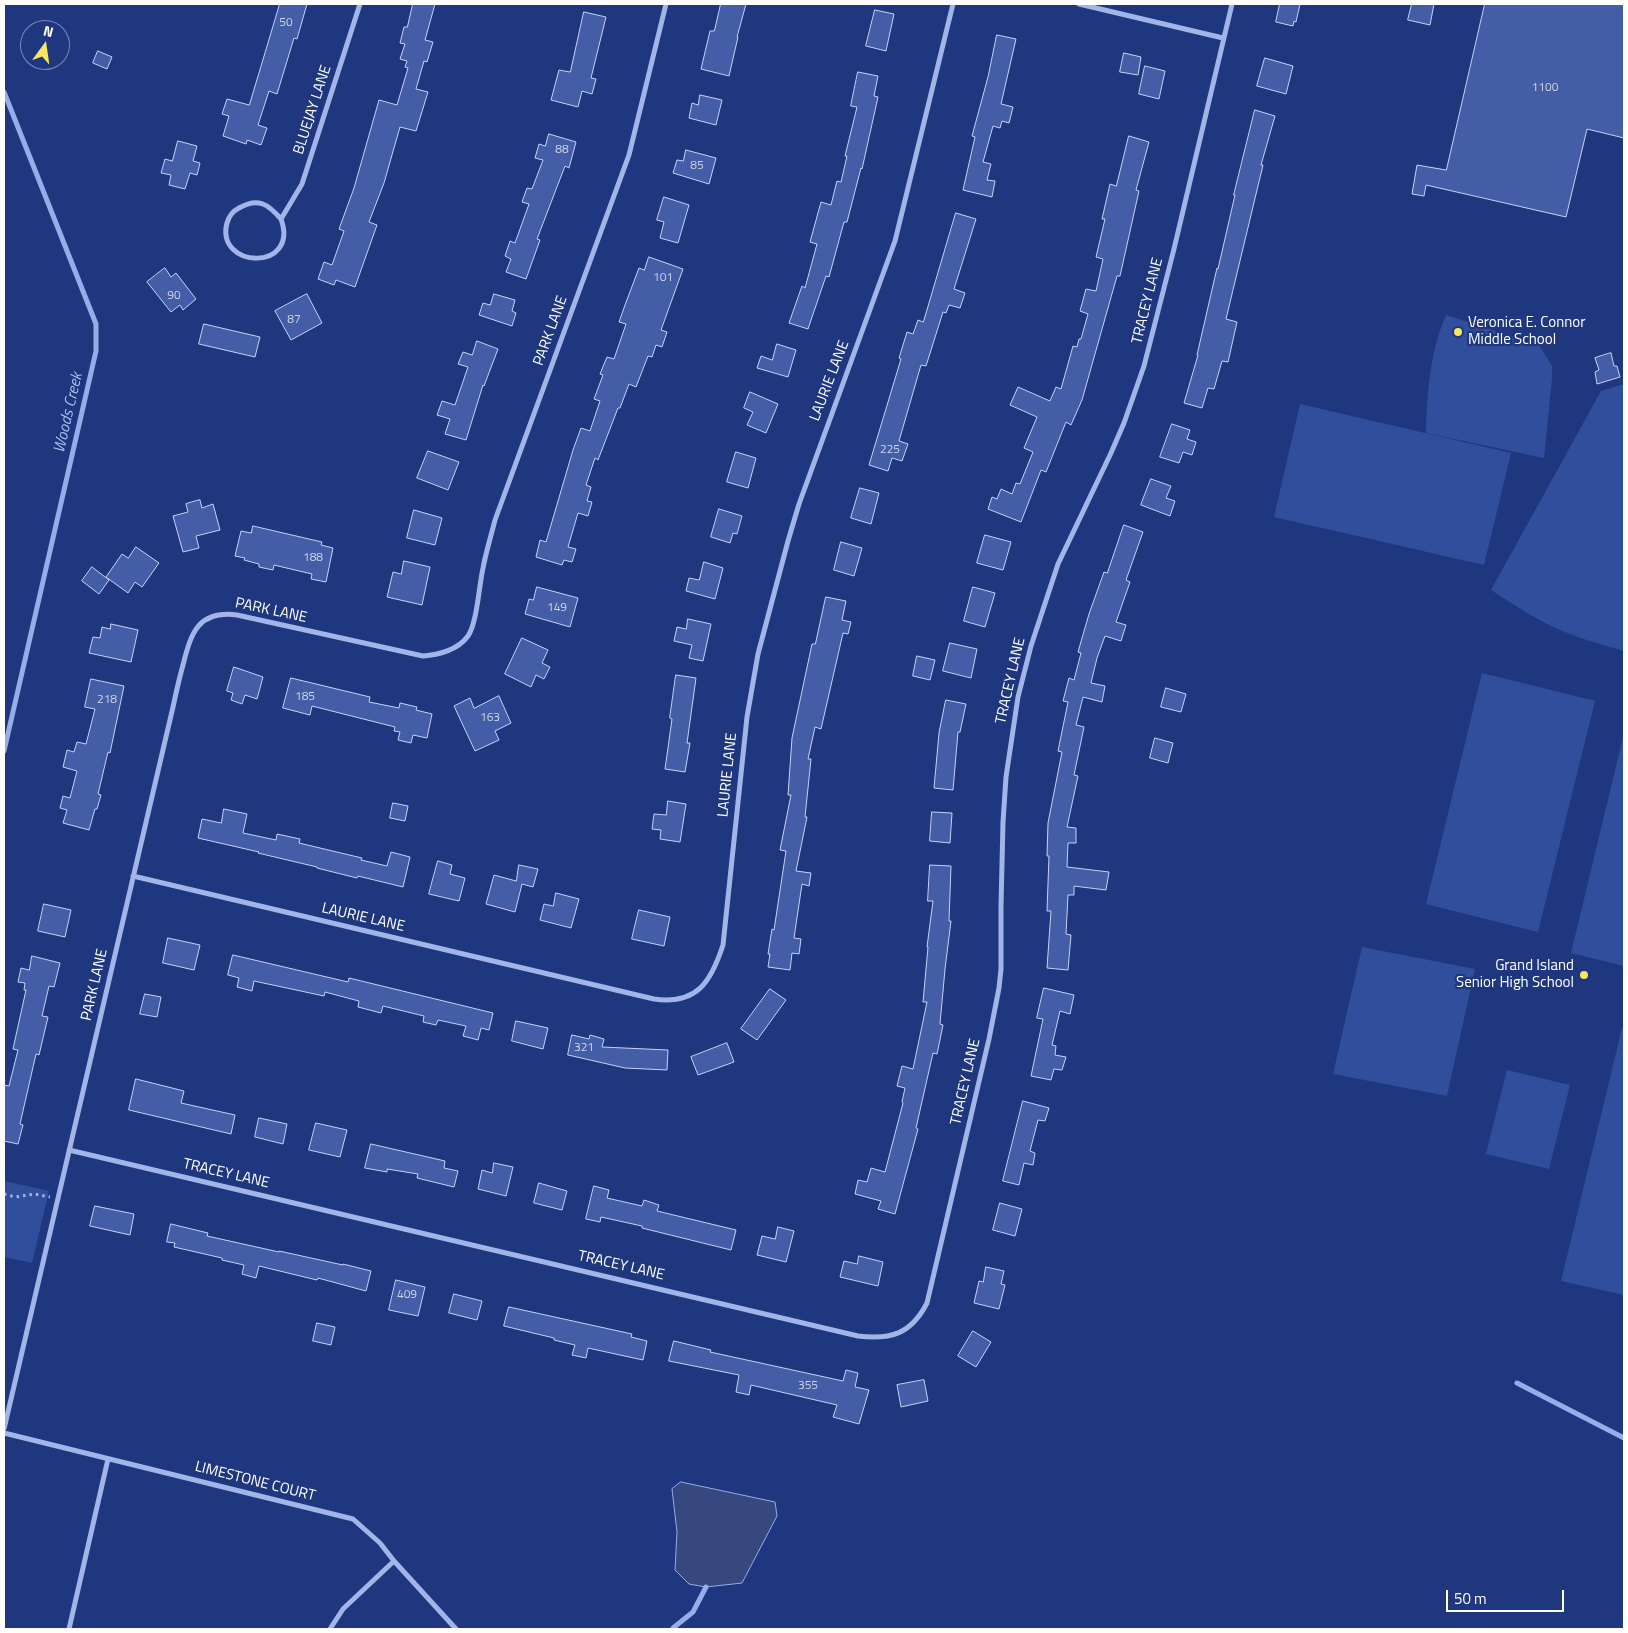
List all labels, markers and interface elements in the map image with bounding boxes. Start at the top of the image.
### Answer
house number: 50 [279,16,293,30]
north arrow [20,20,70,70]
text: N [41,20,56,42]
street label: BLUEJAY LANE [290,63,336,157]
house number: 1100 [1532,81,1558,95]
house number: 88 [555,143,569,157]
house number: 85 [690,159,704,173]
street label: TRACEY LANE [1129,256,1167,346]
house number: 101 [653,271,673,285]
house number: 90 [167,289,181,303]
street label: PARK LANE [530,294,572,368]
house number: 87 [287,313,301,327]
place label: Veronica E. Connor Middle School [1468,314,1585,349]
marker: Veronica E. Connor Middle School [1452,326,1464,338]
street label: LAURIE LANE [806,338,854,424]
water label: Woods Creek [50,371,88,455]
house number: 225 [880,443,900,457]
house number: 188 [303,551,323,565]
street label: PARK LANE [233,595,309,627]
house number: 149 [547,601,567,615]
street label: TRACEY LANE [992,636,1030,726]
house number: 185 [295,690,315,704]
house number: 218 [97,693,117,707]
house number: 163 [480,711,500,725]
street label: LAURIE LANE [715,732,741,818]
street label: LAURIE LANE [320,900,406,936]
street label: PARK LANE [78,947,112,1023]
place label: Grand Island Senior High School [1456,957,1574,992]
marker: Grand Island Senior High School [1578,969,1590,981]
street label: TRACEY LANE [947,1037,985,1127]
house number: 321 [574,1041,594,1055]
street label: TRACEY LANE [181,1155,271,1193]
street label: TRACEY LANE [576,1247,666,1285]
house number: 409 [397,1288,417,1302]
house number: 355 [798,1379,818,1393]
street label: LIMESTONE COURT [193,1458,317,1506]
scale bar [1448,1580,1566,1612]
text: 50 m [1454,1587,1487,1610]

